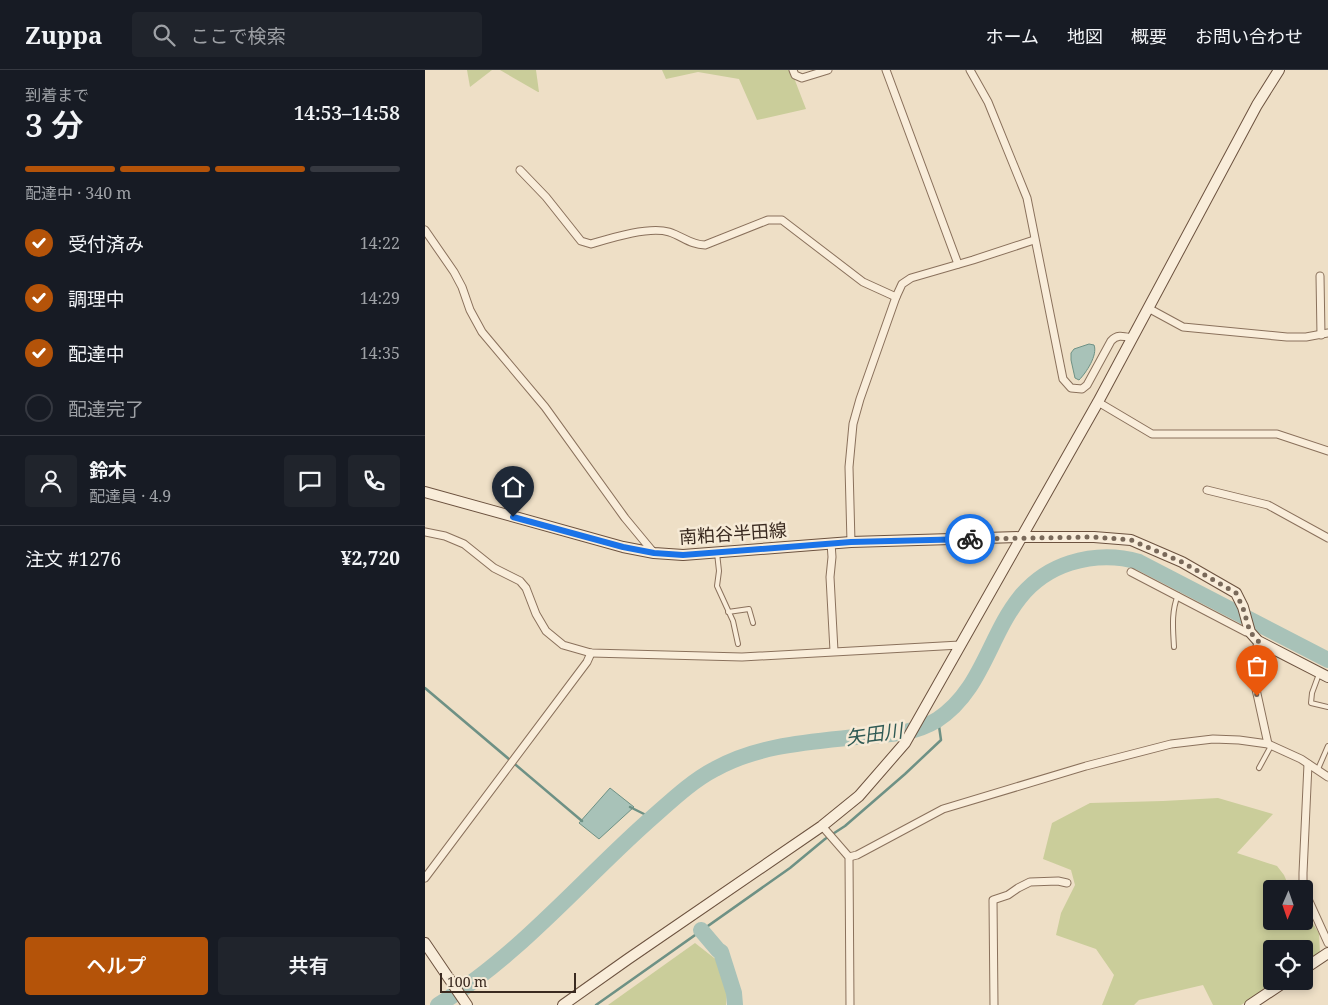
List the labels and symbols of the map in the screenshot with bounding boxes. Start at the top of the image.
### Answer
pin [492,466,534,517]
courier [945,514,995,564]
street label: 南粕谷半田線 [678,517,788,549]
pin [1236,645,1278,696]
water label: 矢田川 [844,717,906,751]
north arrow [1263,880,1313,930]
scale bar [440,970,576,993]

